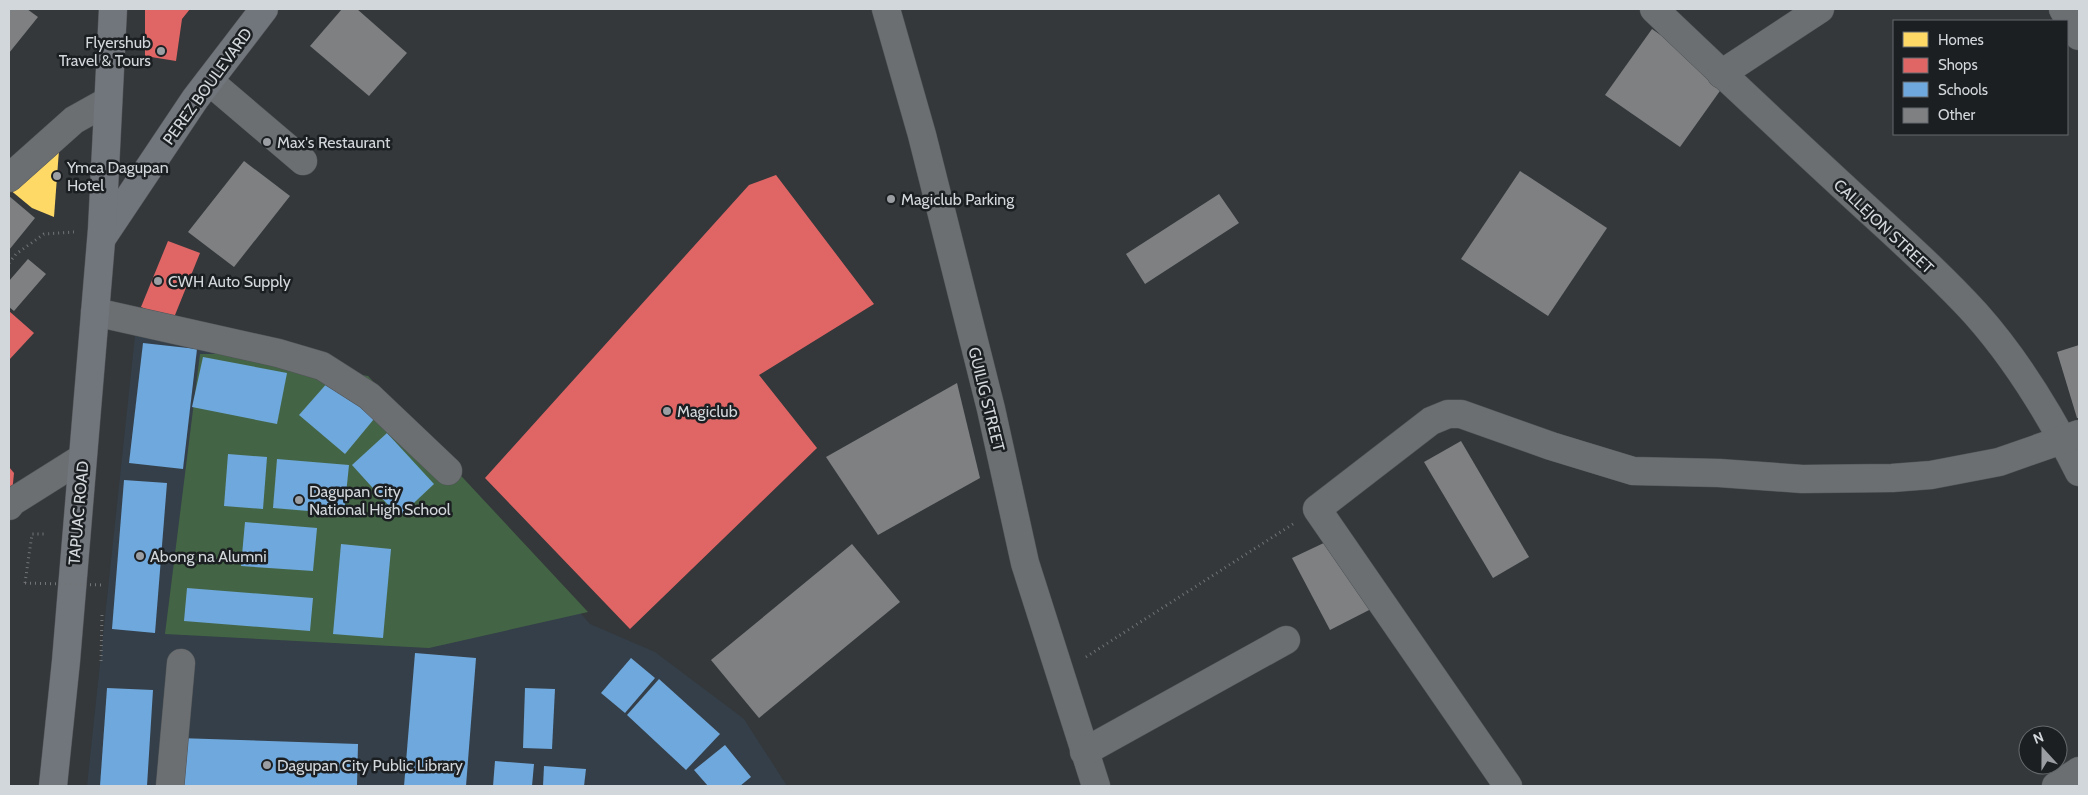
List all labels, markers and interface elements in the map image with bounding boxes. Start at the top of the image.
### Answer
legend [1893,20,2068,135]
street label: PEREZ BOULEVARD [159,24,256,148]
text: Homes [1938,31,1984,49]
place label: Flyershub Travel & Tours [59,33,151,70]
marker: Flyershub Travel & Tours [155,45,167,57]
text: Shops [1938,56,1978,74]
text: Schools [1938,81,1988,99]
text: Other [1938,106,1975,124]
place label: Max's Restaurant [277,133,391,152]
marker: Max's Restaurant [261,136,273,148]
place label: Ymca Dagupan Hotel [66,158,169,195]
marker: Ymca Dagupan Hotel [51,170,63,182]
street label: CALLEJON STREET [1830,175,1938,278]
place label: Magiclub Parking [901,190,1015,209]
marker: Magiclub Parking [885,193,897,205]
place label: CWH Auto Supply [168,272,291,291]
marker: CWH Auto Supply [152,275,164,287]
street label: GUILIG STREET [964,345,1009,454]
place label: Magiclub [677,402,738,421]
marker: Magiclub [661,405,673,417]
street label: TAPUAC ROAD [64,460,93,566]
place label: Dagupan City National High School [309,482,451,519]
marker: Dagupan City National High School [293,494,305,506]
place label: Abong na Alumni [150,547,267,566]
marker: Abong na Alumni [134,550,146,562]
north arrow [2018,725,2068,775]
text: N [2030,728,2046,748]
place label: Dagupan City Public Library [277,756,463,775]
marker: Dagupan City Public Library [261,759,273,771]

